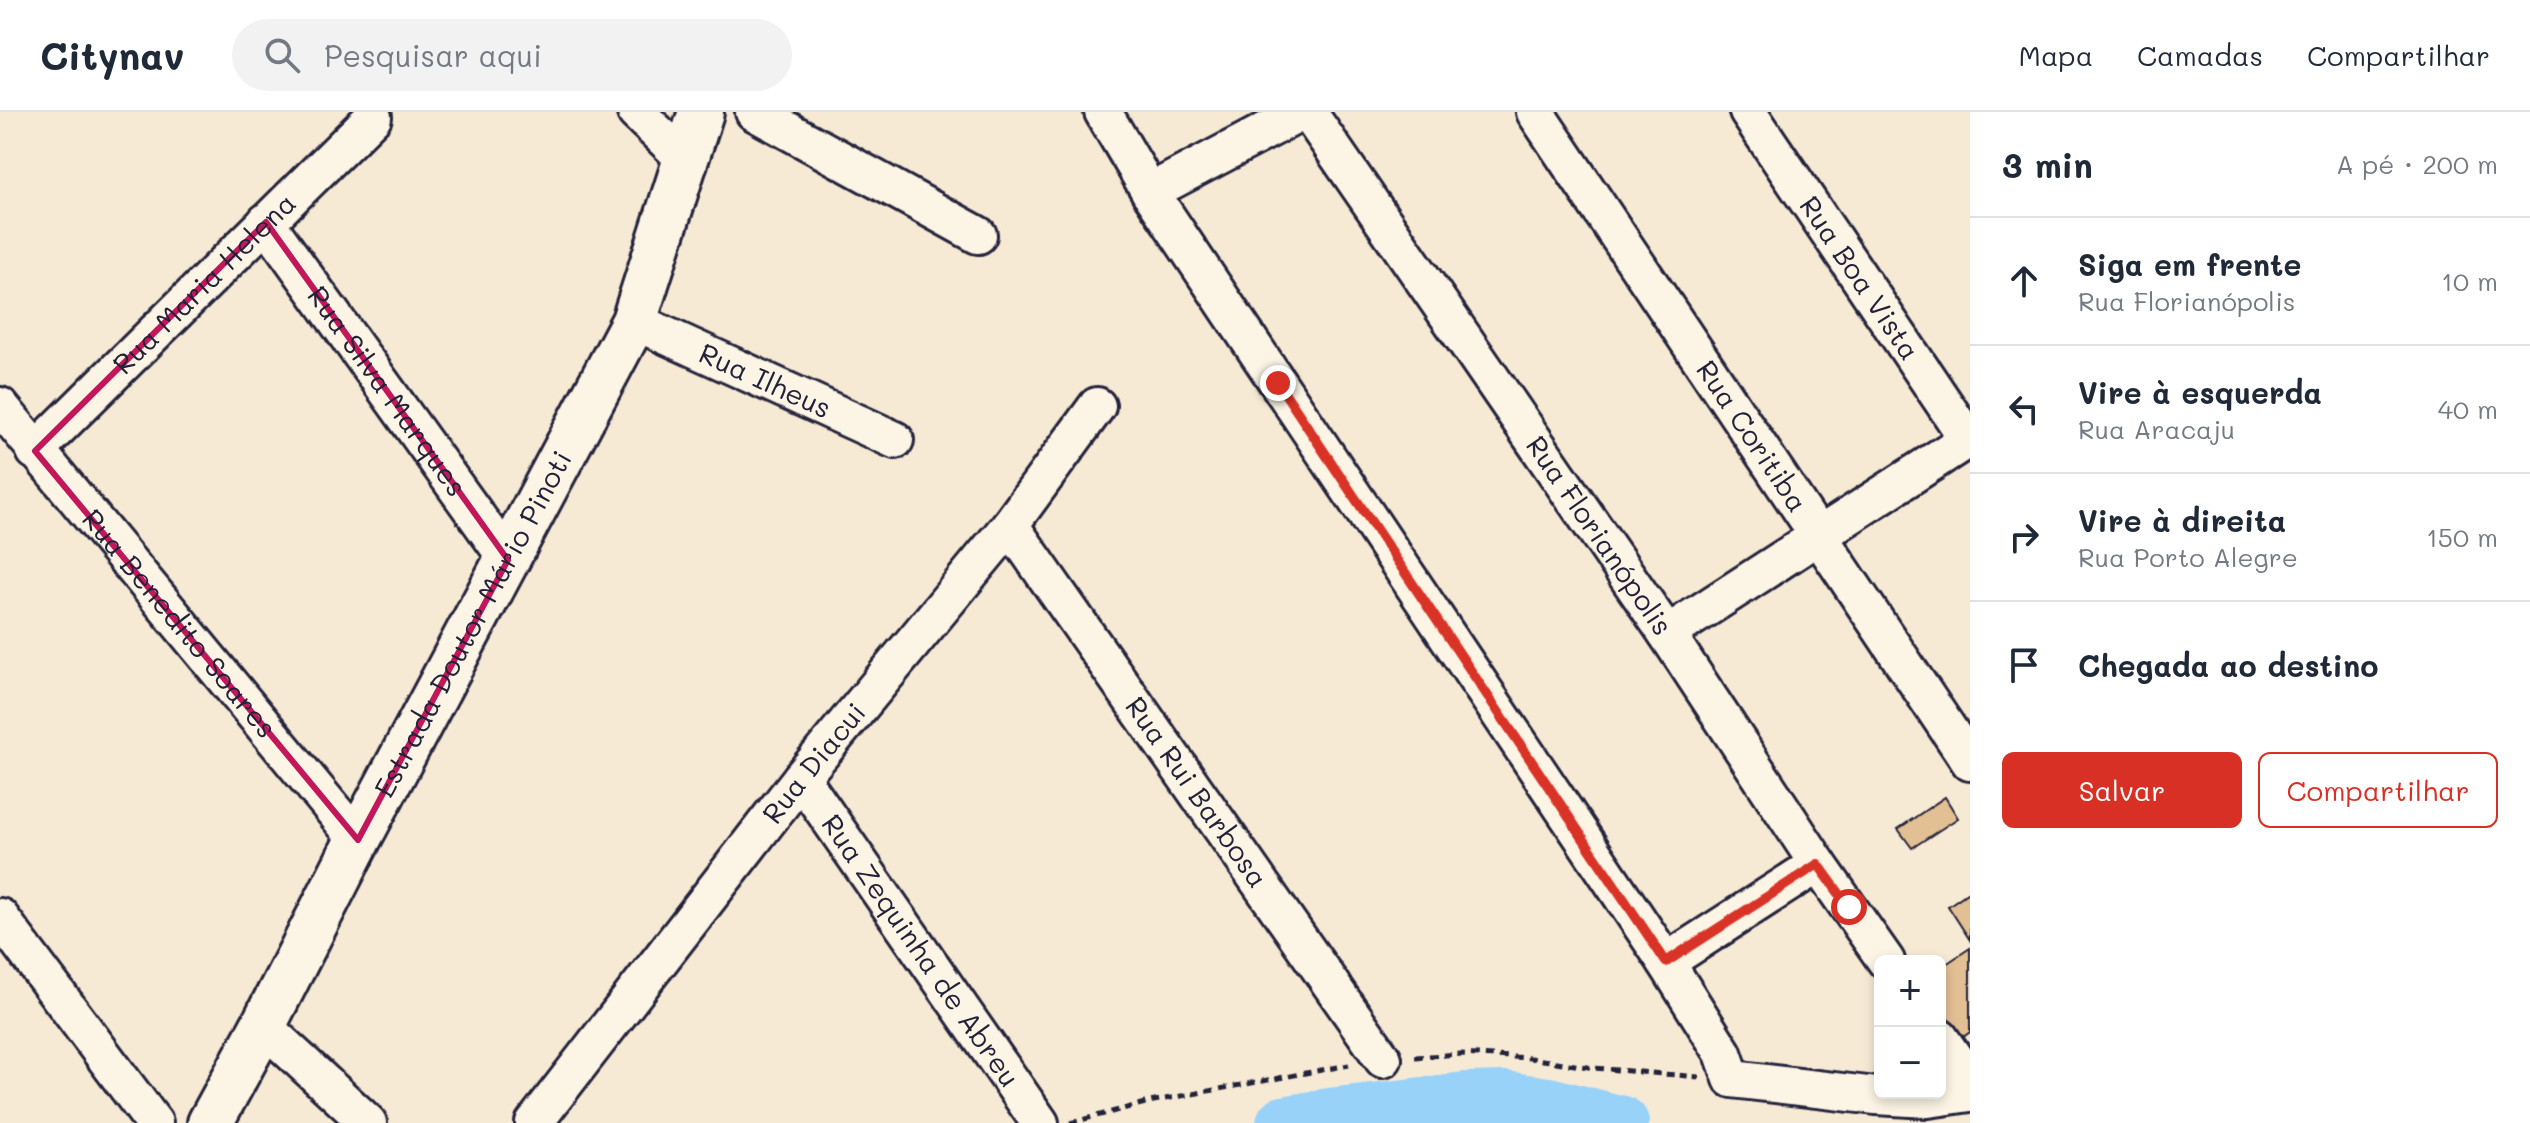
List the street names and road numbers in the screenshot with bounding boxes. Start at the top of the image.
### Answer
street label: Rua Maria Helena [104,185,303,381]
street label: Rua Boa Vista [1792,188,1928,366]
street label: Rua Silva Marques [300,278,475,503]
street label: Rua Ilheus [694,334,837,425]
street label: Rua Coritiba [1689,353,1816,518]
street label: Rua Florianópolis [1519,428,1681,642]
street label: Estrada Doutor Mário Pinoti [365,444,579,803]
street label: Rua Benedito Soares [75,501,285,745]
street label: Rua Rui Barbosa [1118,689,1277,894]
street label: Rua Diacui [754,695,873,830]
street label: Rua Zequinha de Abreu [814,807,1028,1093]

